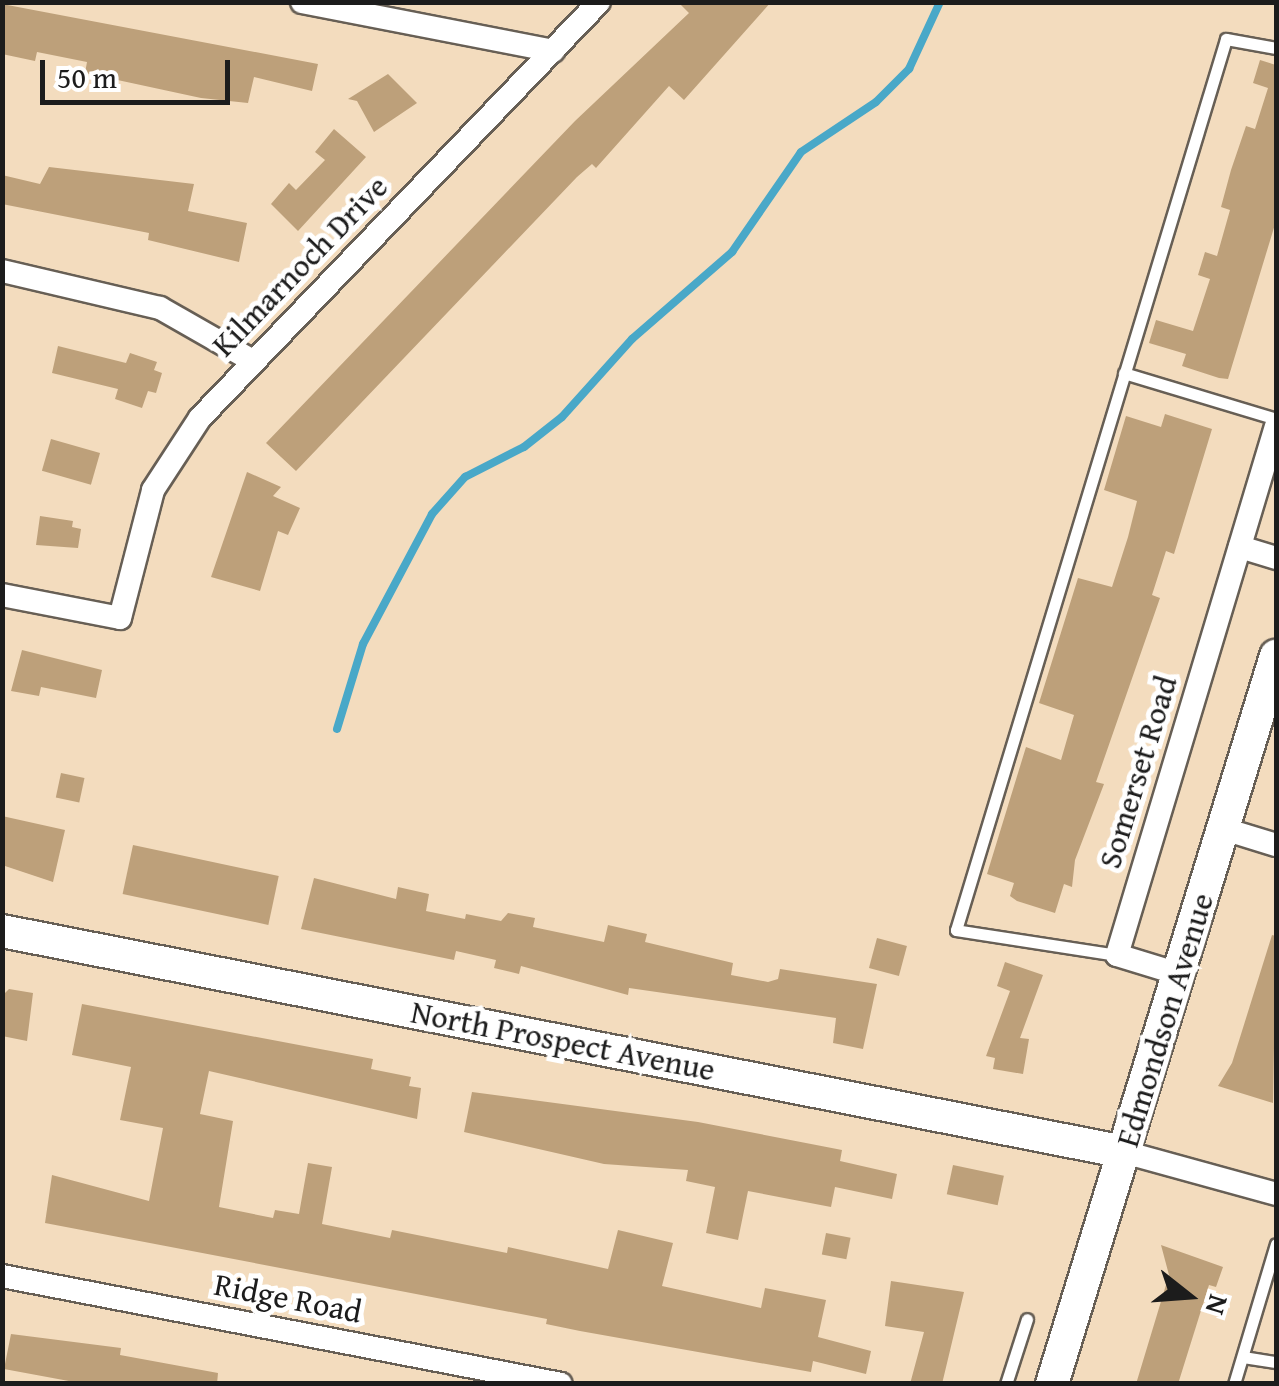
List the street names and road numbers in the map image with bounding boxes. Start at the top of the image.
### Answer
street label: Kilmarnoch Drive [204,168,396,364]
street label: Somerset Road [1091,671,1185,873]
street label: Edmondson Avenue [1108,889,1222,1151]
street label: North Prospect Avenue [408,993,718,1089]
street label: Ridge Road [211,1265,365,1331]

